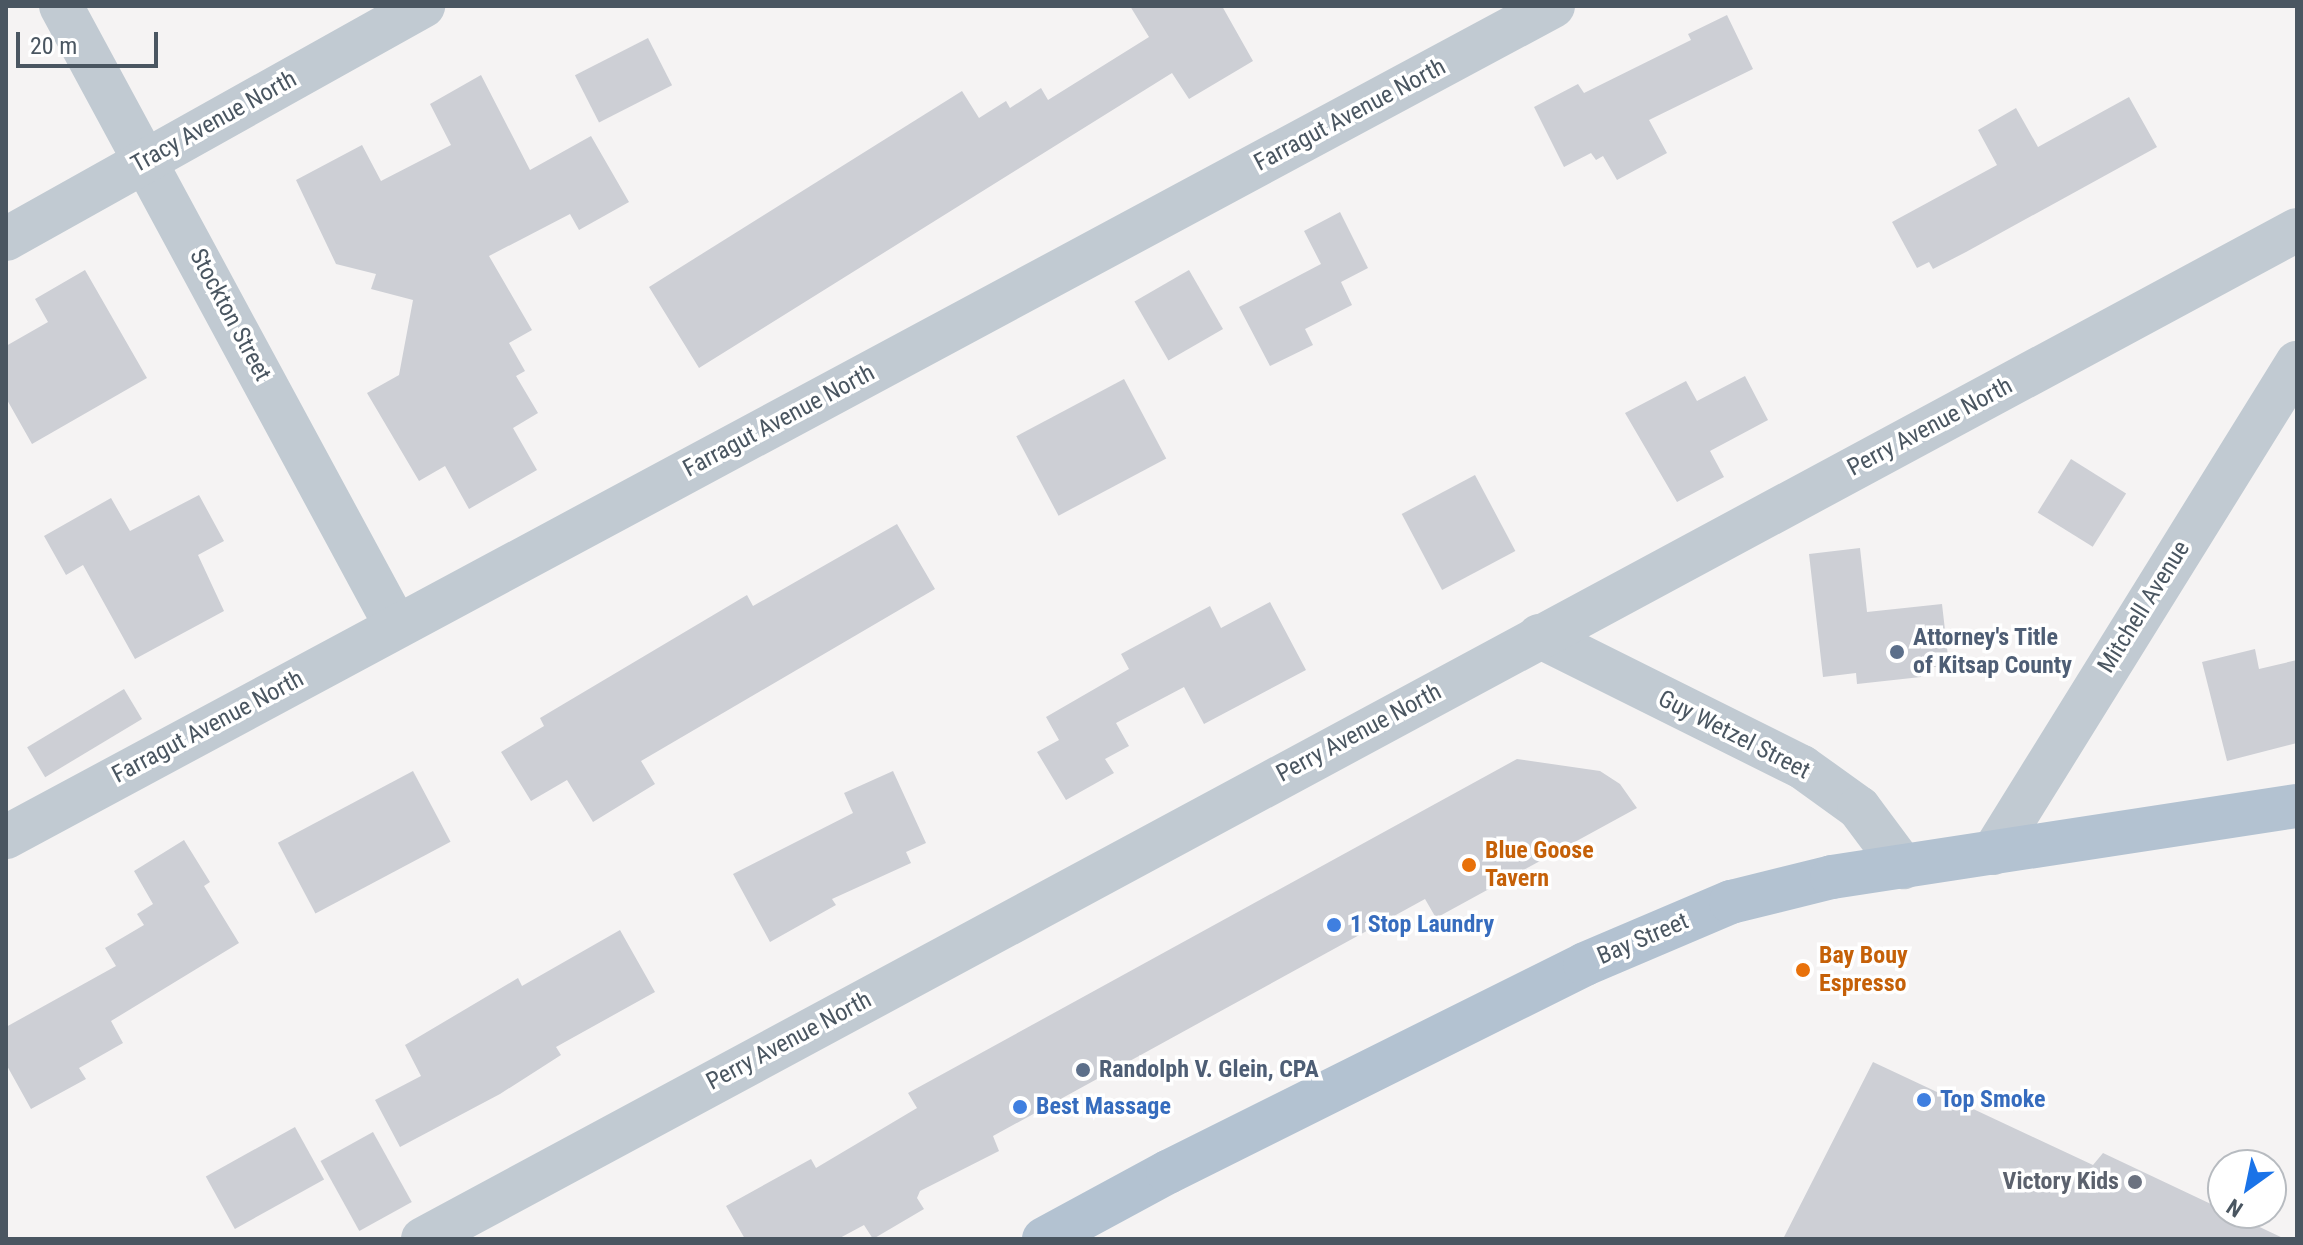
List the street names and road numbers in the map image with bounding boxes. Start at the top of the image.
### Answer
street label: Farragut Avenue North [1249,52,1451,178]
street label: Tracy Avenue North [126,65,302,179]
street label: Stockton Street [183,244,277,386]
street label: Farragut Avenue North [678,358,880,484]
street label: Perry Avenue North [1843,371,2017,483]
street label: Mitchell Avenue [2092,536,2196,678]
street label: Farragut Avenue North [107,664,309,790]
street label: Perry Avenue North [1272,677,1446,789]
street label: Guy Wetzel Street [1653,684,1815,786]
street label: Bay Street [1593,907,1693,971]
street label: Perry Avenue North [702,985,876,1097]

